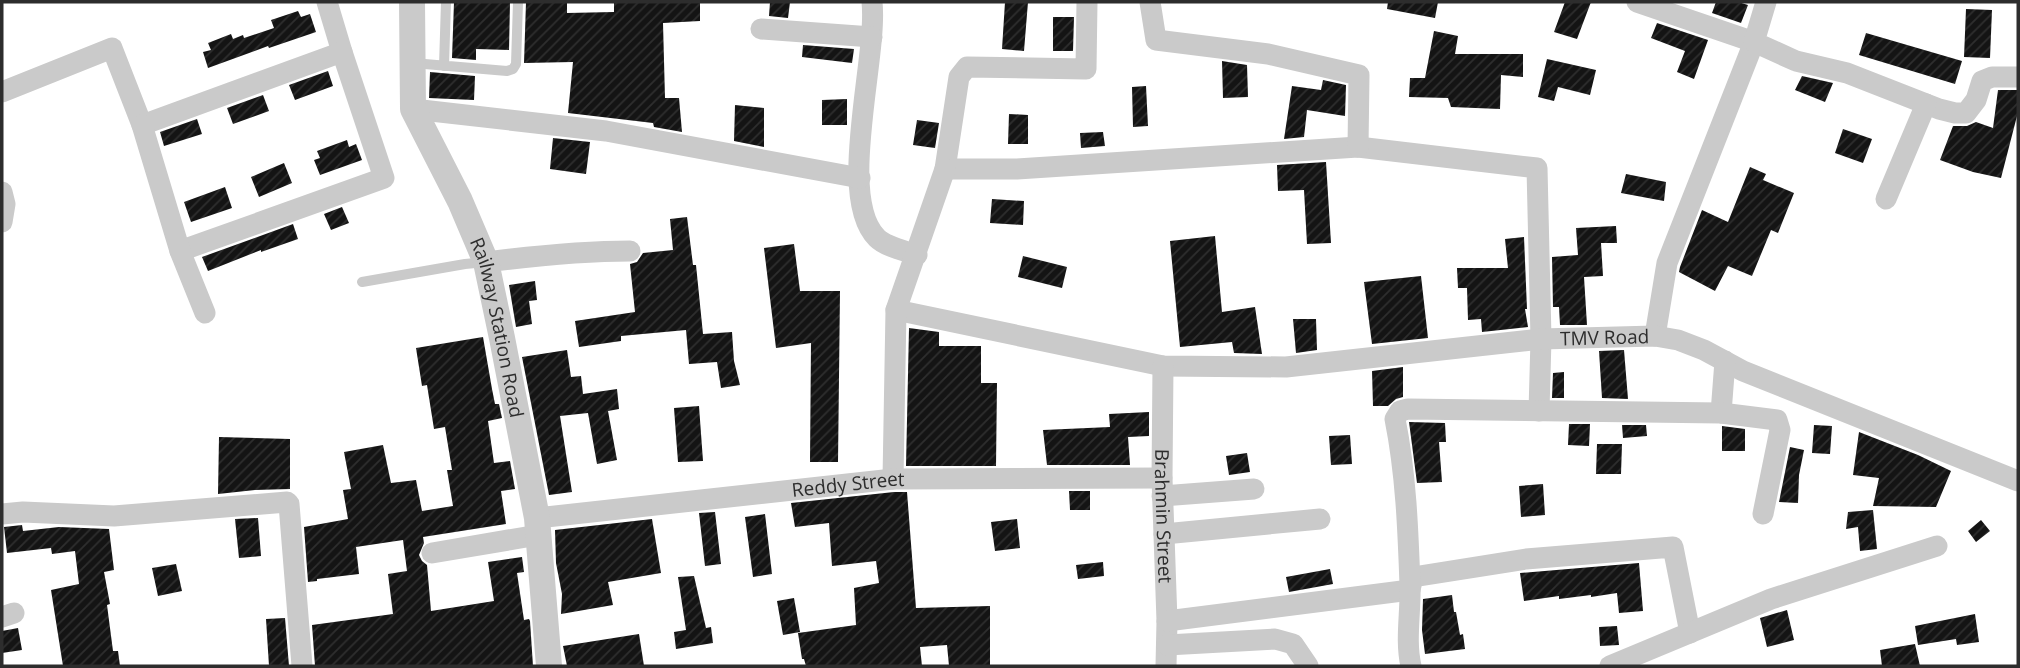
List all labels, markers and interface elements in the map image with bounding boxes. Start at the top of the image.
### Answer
street label: Railway Station Road [464,233,530,420]
street label: TMV Road [1560,323,1650,351]
street label: Brahmin Street [1149,449,1179,584]
street label: Reddy Street [790,466,905,503]

